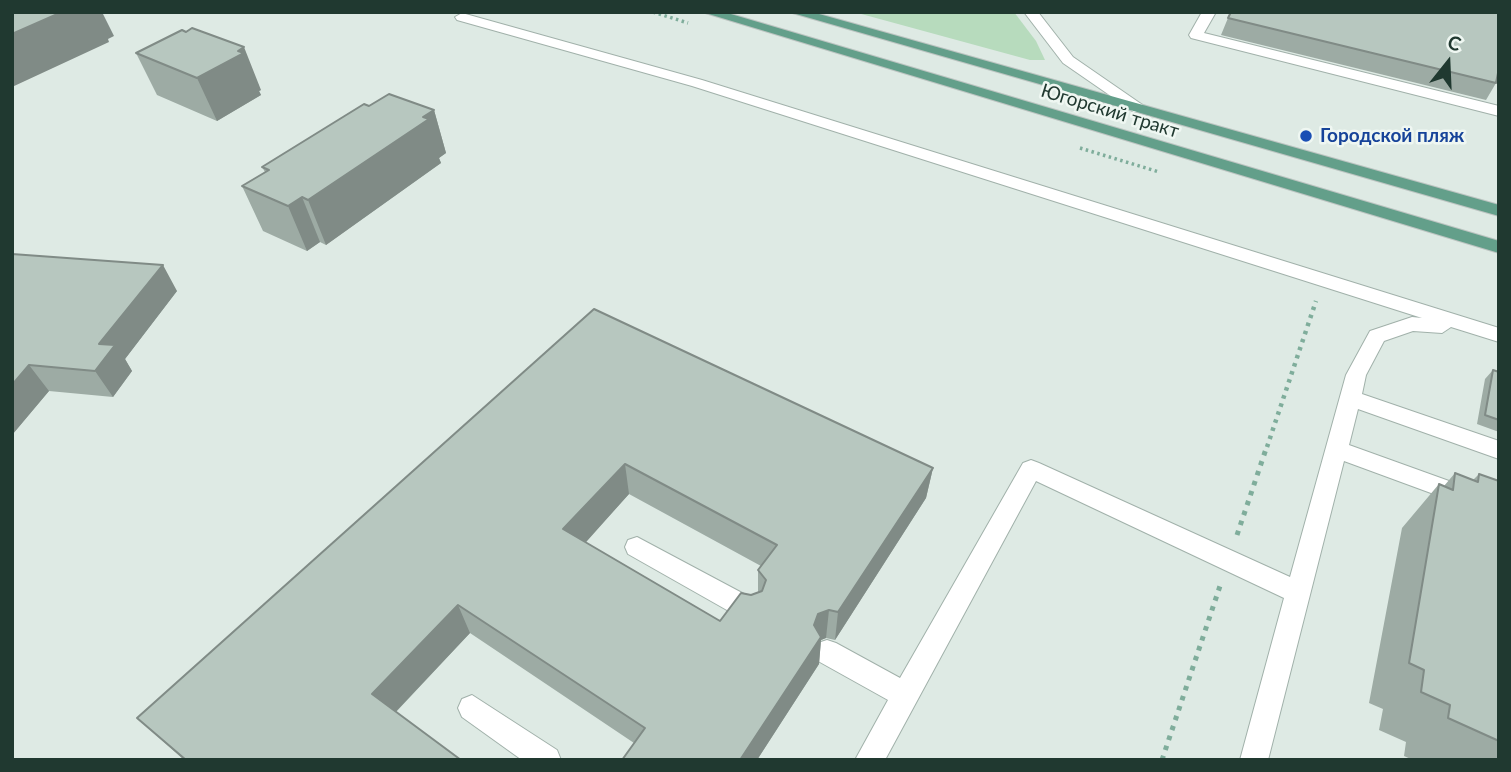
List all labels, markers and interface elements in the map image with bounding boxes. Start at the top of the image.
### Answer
north arrow [1413,28,1483,98]
text: С [1445,30,1464,55]
street label: Югорский тракт [1038,79,1182,143]
place label: Городской пляж [1320,125,1464,147]
marker: Городской пляж [1298,128,1314,144]

